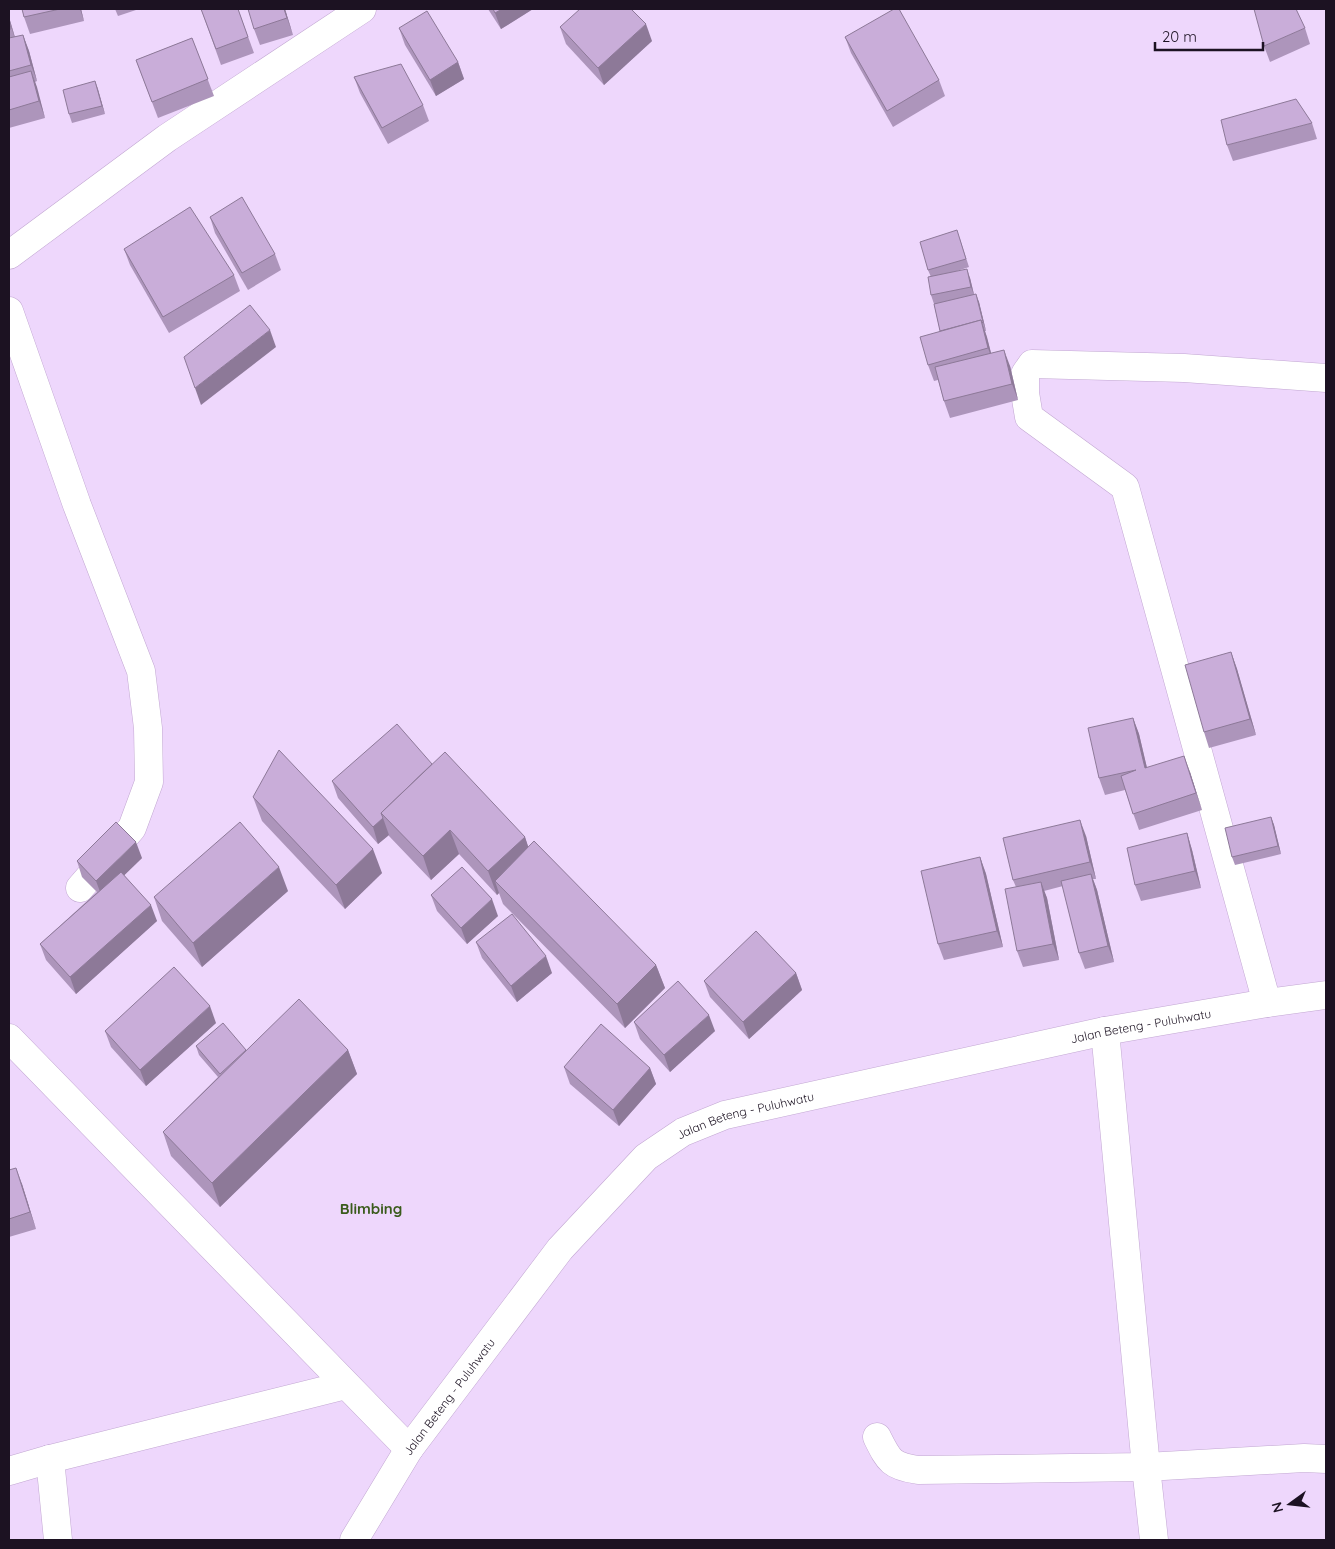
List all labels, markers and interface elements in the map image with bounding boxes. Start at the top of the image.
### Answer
scale bar [1155,20,1262,52]
text: 20 m [1162,27,1197,46]
street label: Jalan Beteng - Puluhwatu [1069,1005,1212,1046]
street label: Jalan Beteng - Puluhwatu [673,1088,815,1142]
district label: Blimbing [340,1199,402,1218]
street label: Jalan Beteng - Puluhwatu [400,1335,498,1458]
north arrow [1265,1479,1315,1529]
text: N [1267,1500,1287,1515]

